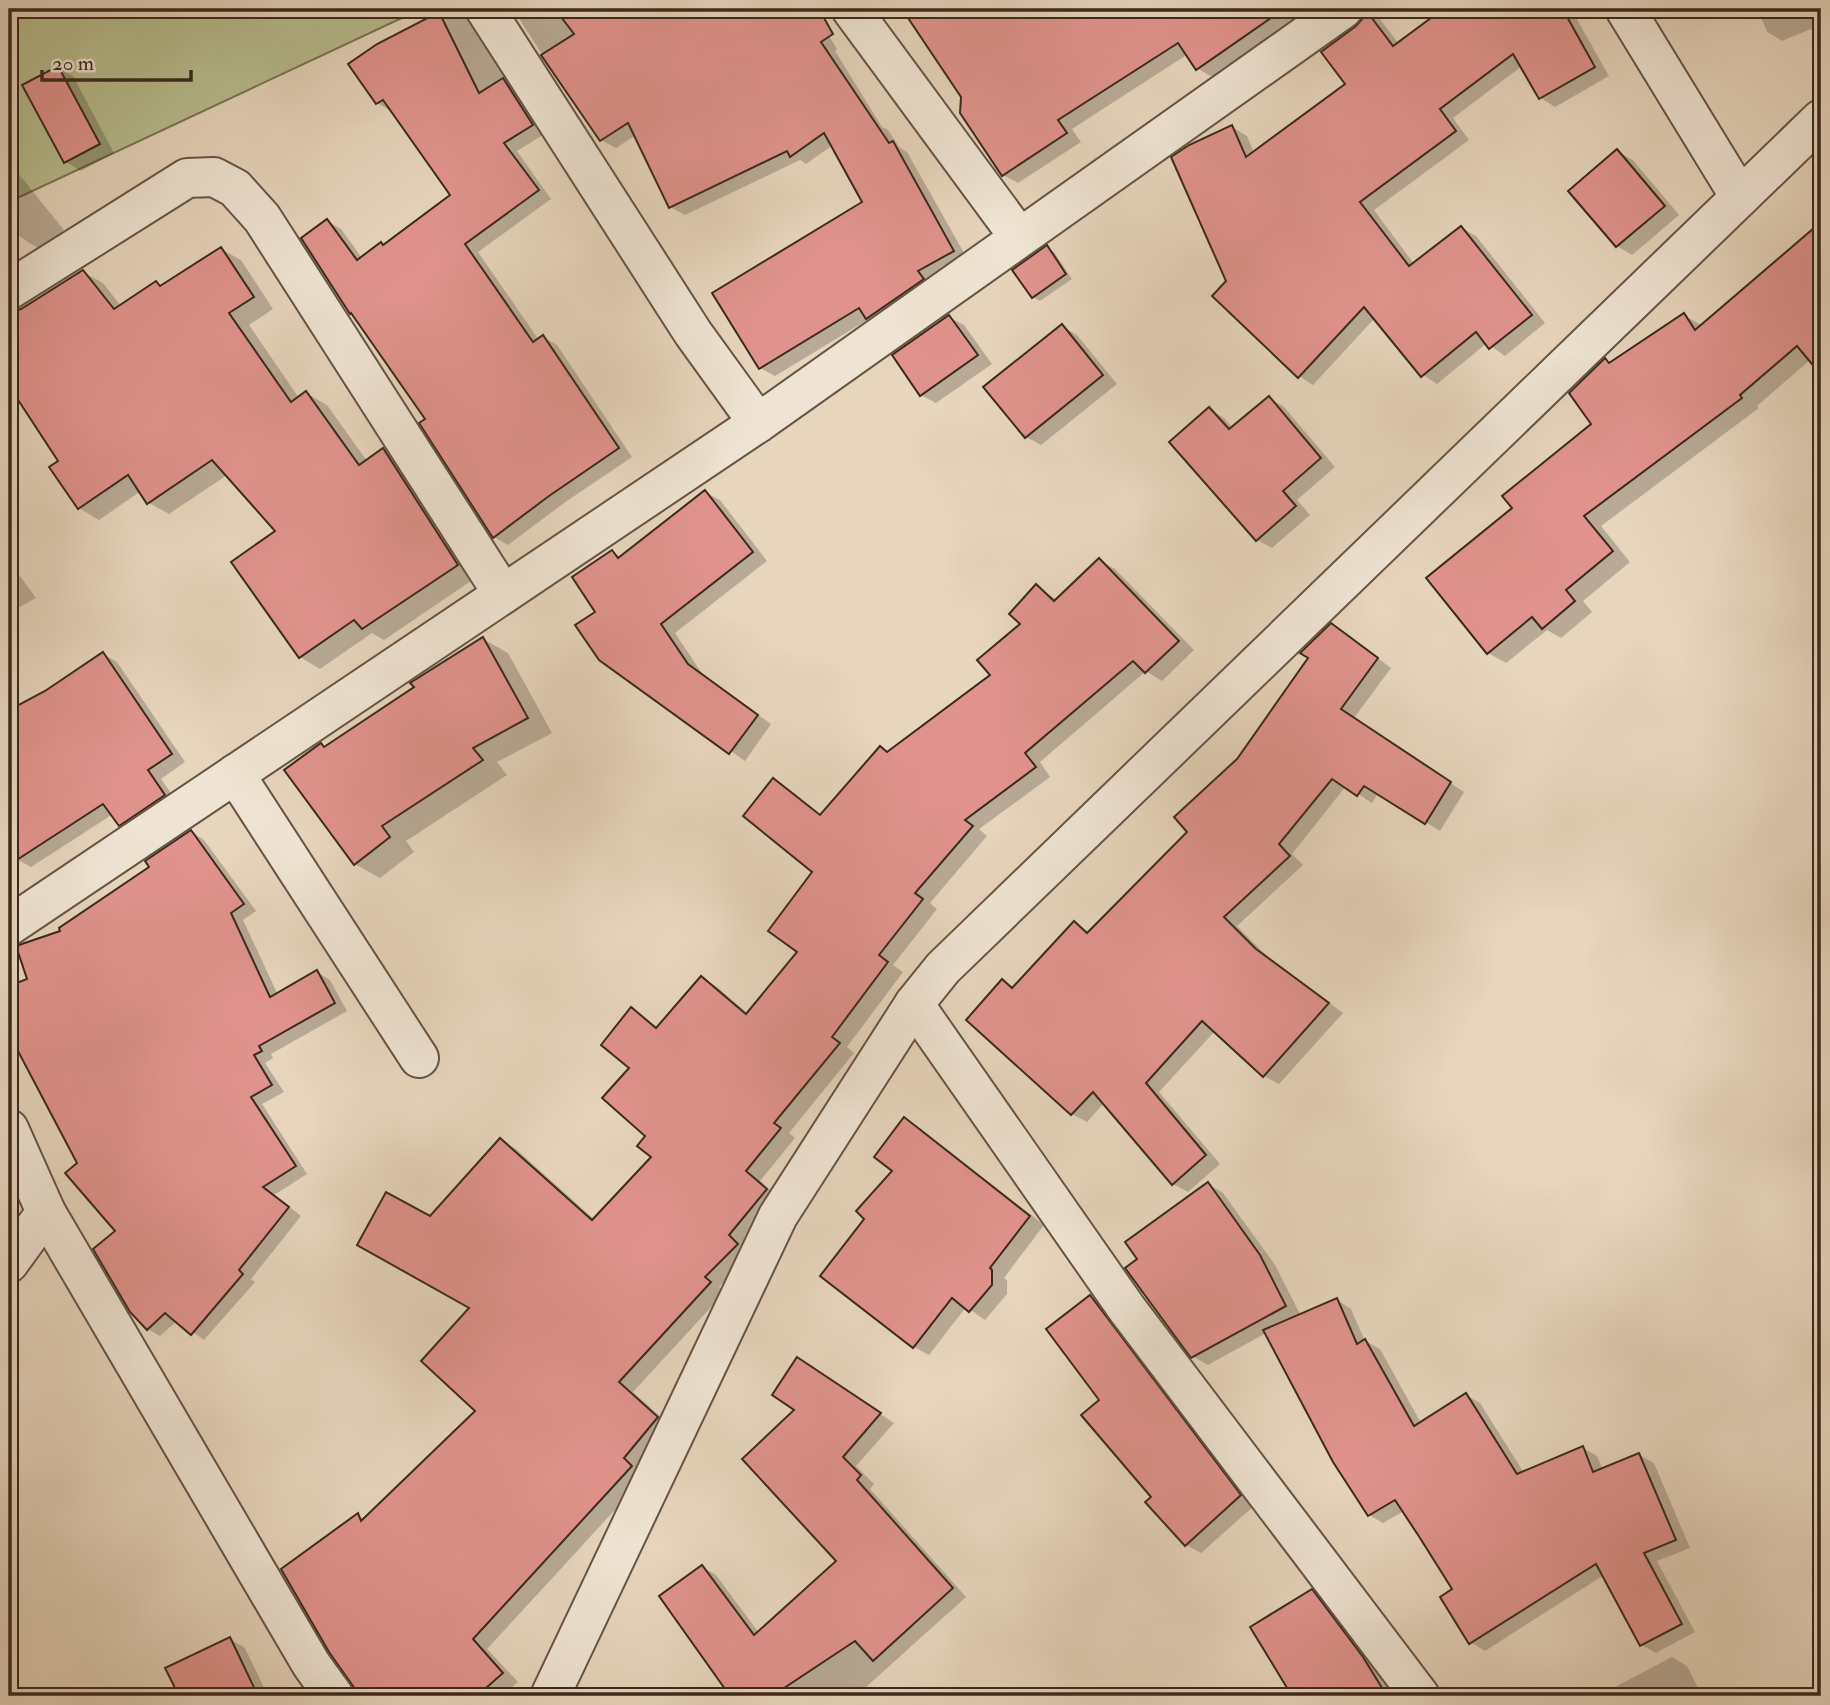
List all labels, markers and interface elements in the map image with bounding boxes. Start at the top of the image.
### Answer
scale bar [42,38,191,82]
text: 20 m [52,50,94,77]

